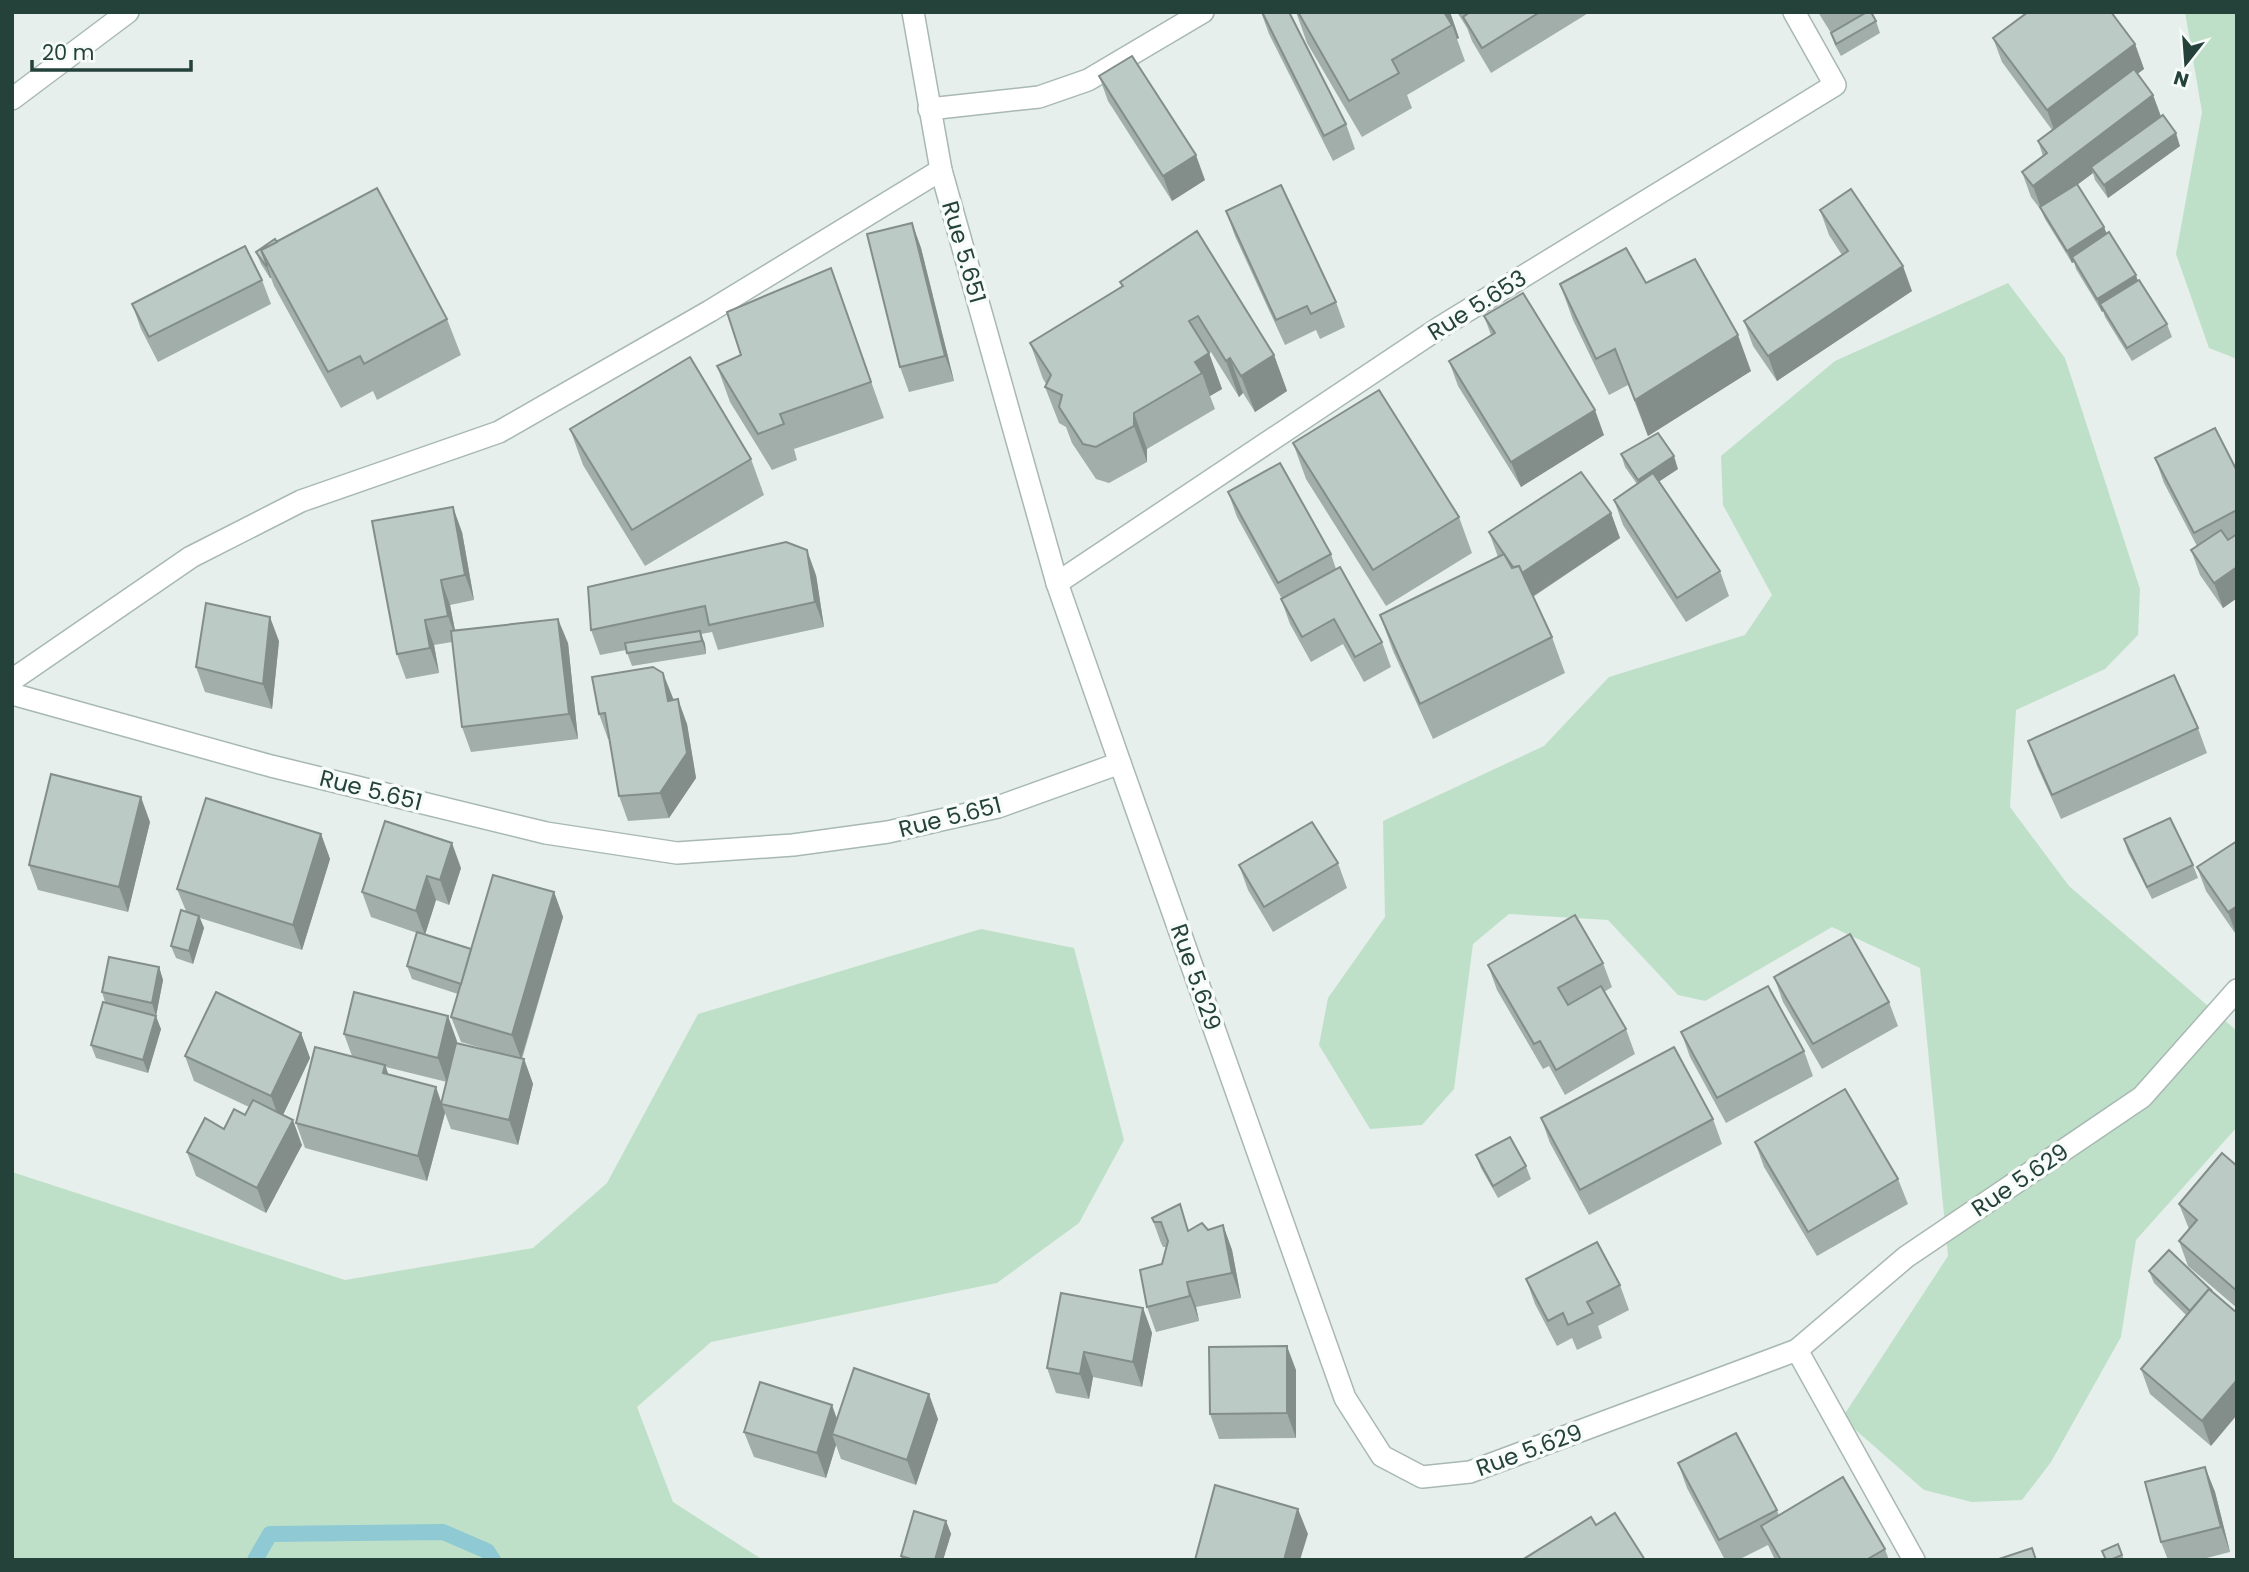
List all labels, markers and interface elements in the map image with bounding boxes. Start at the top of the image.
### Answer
scale bar [32,28,191,72]
north arrow [2151,28,2221,98]
text: 20 m [42,38,95,67]
text: N [2170,64,2192,94]
street label: Rue 5.651 [934,197,994,307]
street label: Rue 5.653 [1421,262,1533,348]
street label: Rue 5.651 [316,762,426,818]
street label: Rue 5.651 [895,789,1005,845]
street label: Rue 5.629 [1163,919,1229,1035]
street label: Rue 5.629 [1965,1136,2075,1224]
street label: Rue 5.629 [1472,1416,1586,1484]

